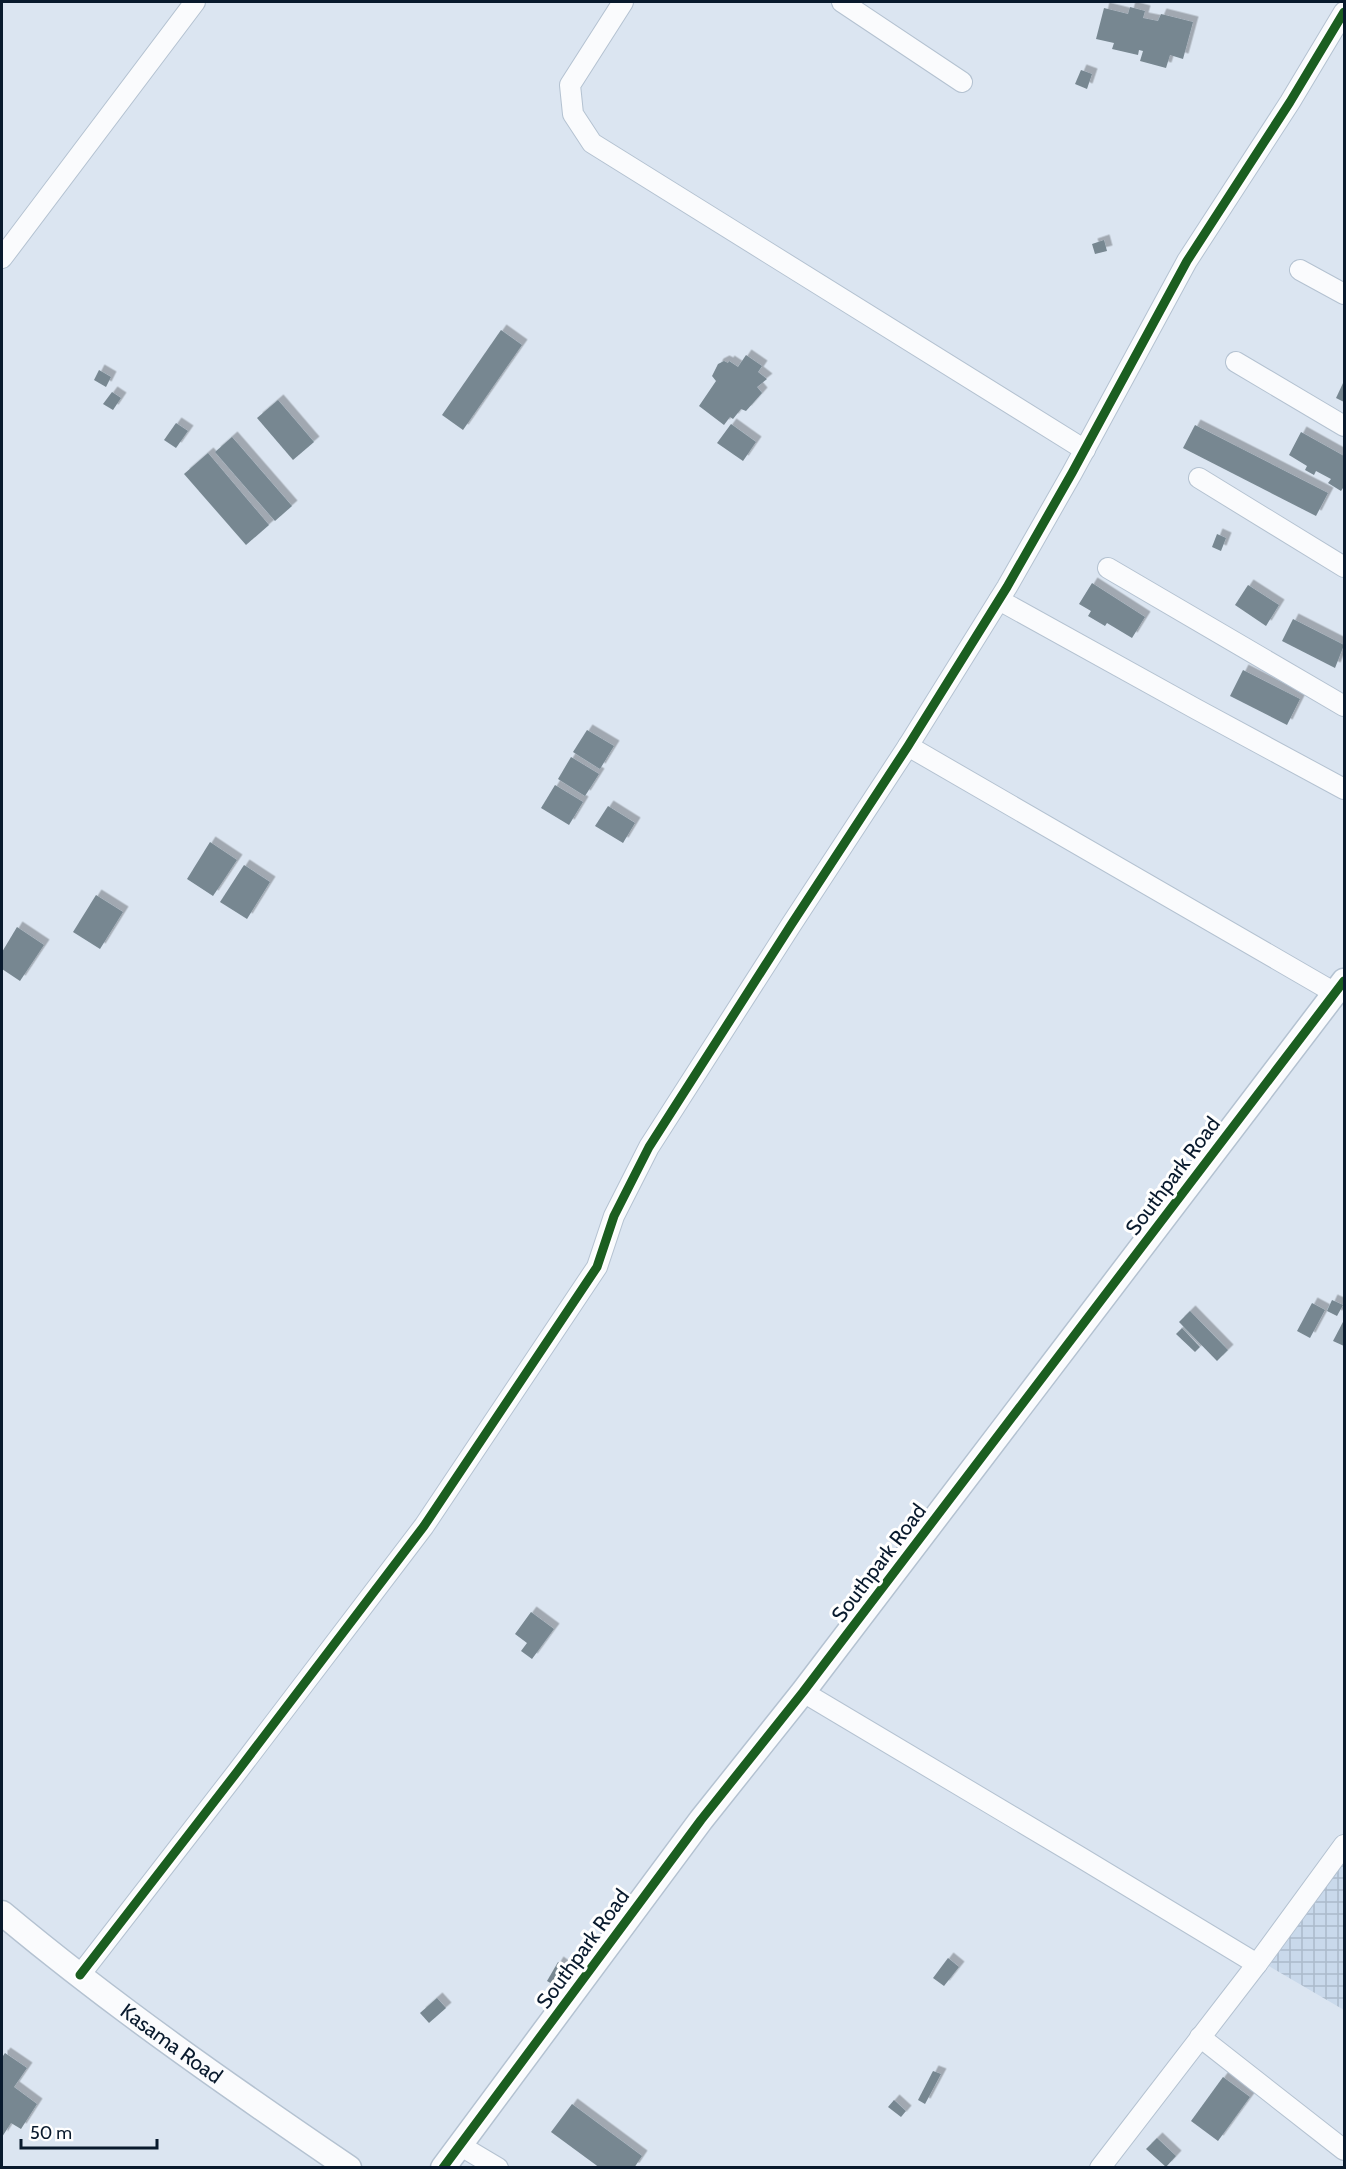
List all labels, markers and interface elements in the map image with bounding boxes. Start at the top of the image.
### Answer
street label: Southpark Road [1120,1112,1225,1240]
street label: Southpark Road [826,1499,931,1627]
street label: Southpark Road [531,1884,634,2013]
street label: Kasama Road [116,1998,227,2089]
scale bar [21,2112,158,2150]
text: 50 m [30,2122,72,2144]

